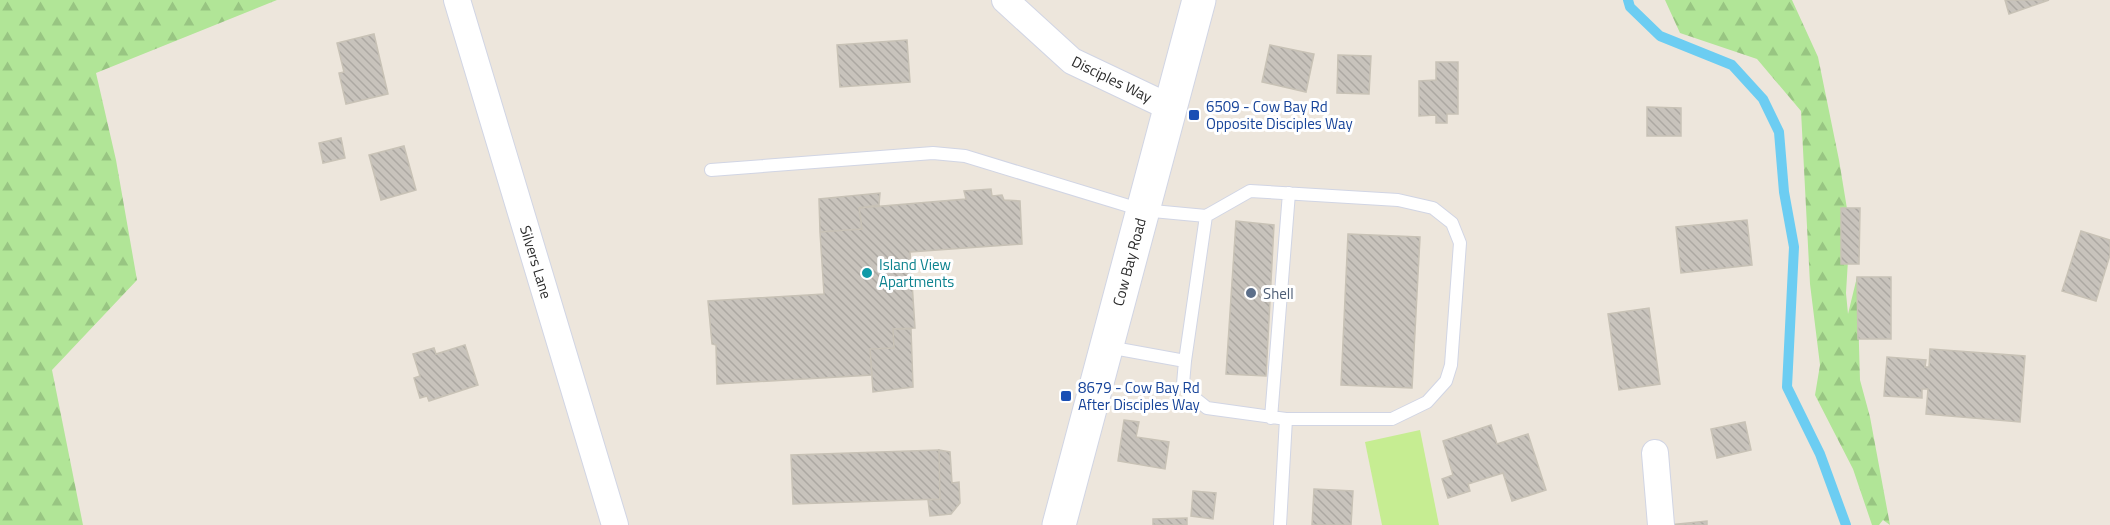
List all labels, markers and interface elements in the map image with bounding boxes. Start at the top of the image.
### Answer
street label: Disciples Way [1068,50,1156,108]
place label: 6509 - Cow Bay Rd Opposite Disciples Way [1206,95,1353,135]
marker: 6509 - Cow Bay Rd Opposite Disciples Way [1187,108,1201,122]
street label: Cow Bay Road [1106,215,1152,309]
street label: Silvers Lane [514,223,558,301]
place label: Island View Apartments [879,253,954,293]
marker: Island View Apartments [860,266,874,280]
place label: Shell [1263,282,1294,305]
marker: Shell [1244,286,1258,300]
place label: 8679 - Cow Bay Rd After Disciples Way [1078,376,1200,416]
marker: 8679 - Cow Bay Rd After Disciples Way [1059,389,1073,403]

